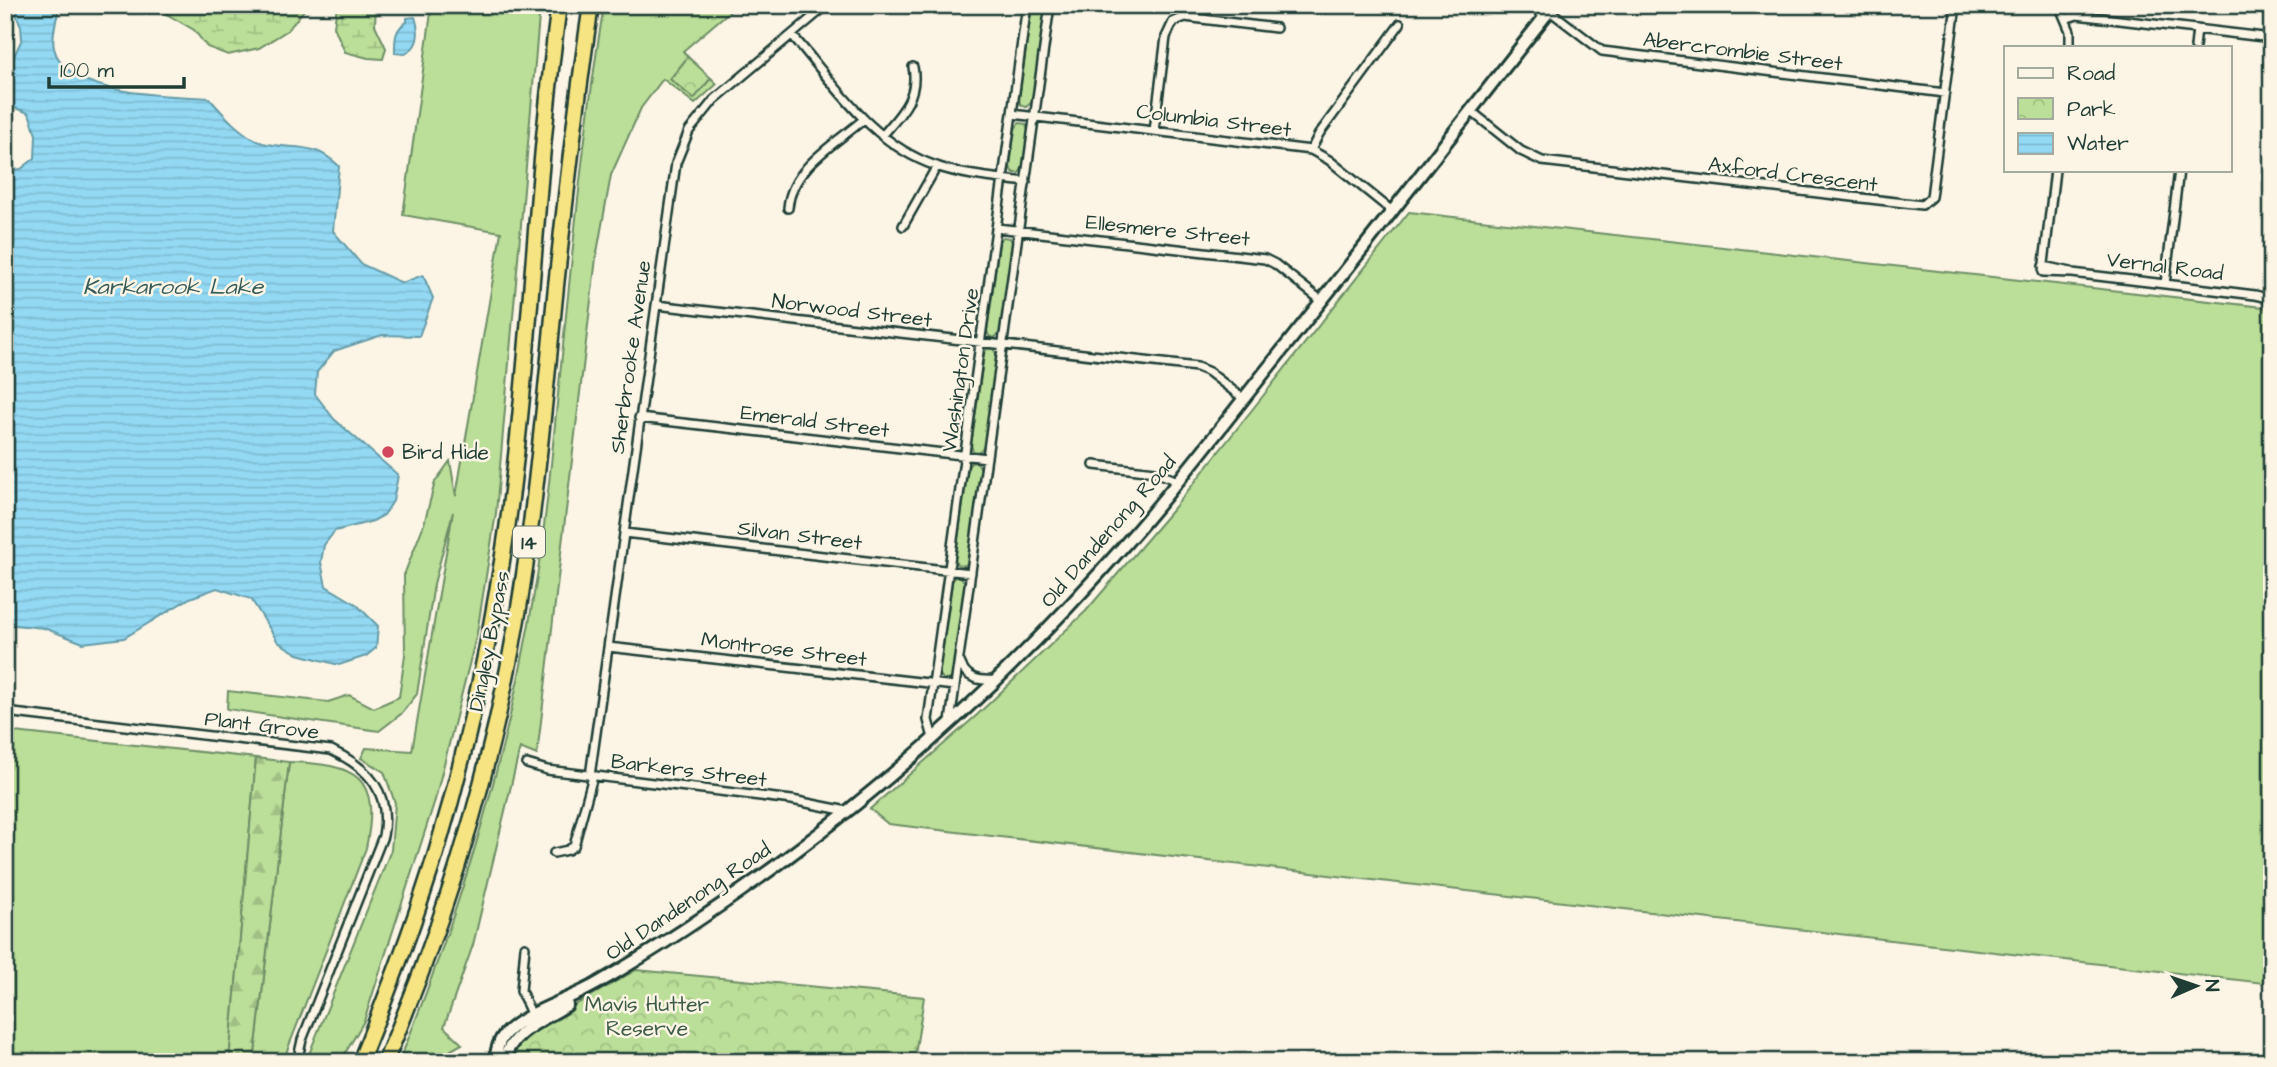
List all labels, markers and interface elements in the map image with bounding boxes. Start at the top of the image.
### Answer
street label: Abercrombie Street [1642,25,1845,78]
scale bar [49,46,184,90]
legend [2004,46,2232,172]
text: 100 m [60,56,115,85]
text: Road [2067,59,2115,88]
text: Park [2067,95,2116,124]
street label: Columbia Street [1135,97,1294,144]
text: Water [2067,129,2129,158]
street label: Axford Crescent [1707,150,1880,199]
street label: Ellesmere Street [1084,207,1252,254]
street label: Vernal Road [2105,245,2225,288]
street label: Sherbrooke Avenue [603,259,658,456]
water label: Karkarook Lake [83,271,265,303]
street label: Norwood Street [770,286,934,335]
street label: Washington Drive [935,286,988,454]
street label: Emerald Street [739,398,891,445]
place label: Bird Hide [402,438,489,467]
marker: Bird Hide [380,444,396,460]
street label: Old Dandenong Road [1034,449,1185,615]
street label: Silvan Street [736,513,864,558]
road number: 14 [513,526,545,558]
street label: Dingley Bypass [462,568,519,714]
street label: Montrose Street [699,625,869,674]
street label: Plant Grove [203,704,321,747]
street label: Barkers Street [609,747,769,795]
street label: Old Dandenong Road [600,835,778,969]
north arrow [2162,951,2232,1021]
text: N [2198,979,2225,992]
park label: Mavis Hutter Reserve [585,990,710,1043]

